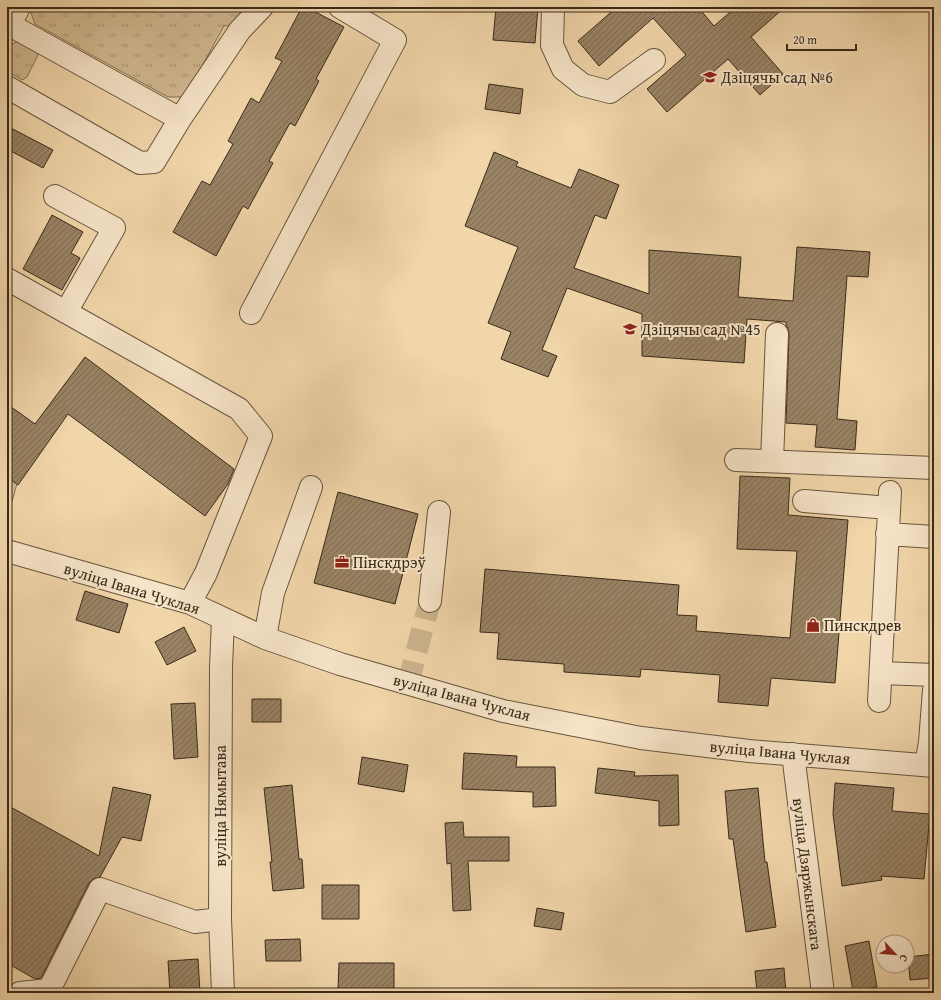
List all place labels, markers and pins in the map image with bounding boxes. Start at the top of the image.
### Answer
place label: Дзіцячы сад №6 [720,65,833,89]
school or university icon: Дзіцячы сад №6 [702,69,718,85]
place label: Дзіцячы сад №45 [640,317,761,341]
school or university icon: Дзіцячы сад №45 [622,321,638,337]
place label: Пінскдрэў [353,550,426,574]
office icon: Пінскдрэў [334,554,350,570]
place label: Пинскдрев [824,613,901,637]
shop icon: Пинскдрев [805,617,821,633]

